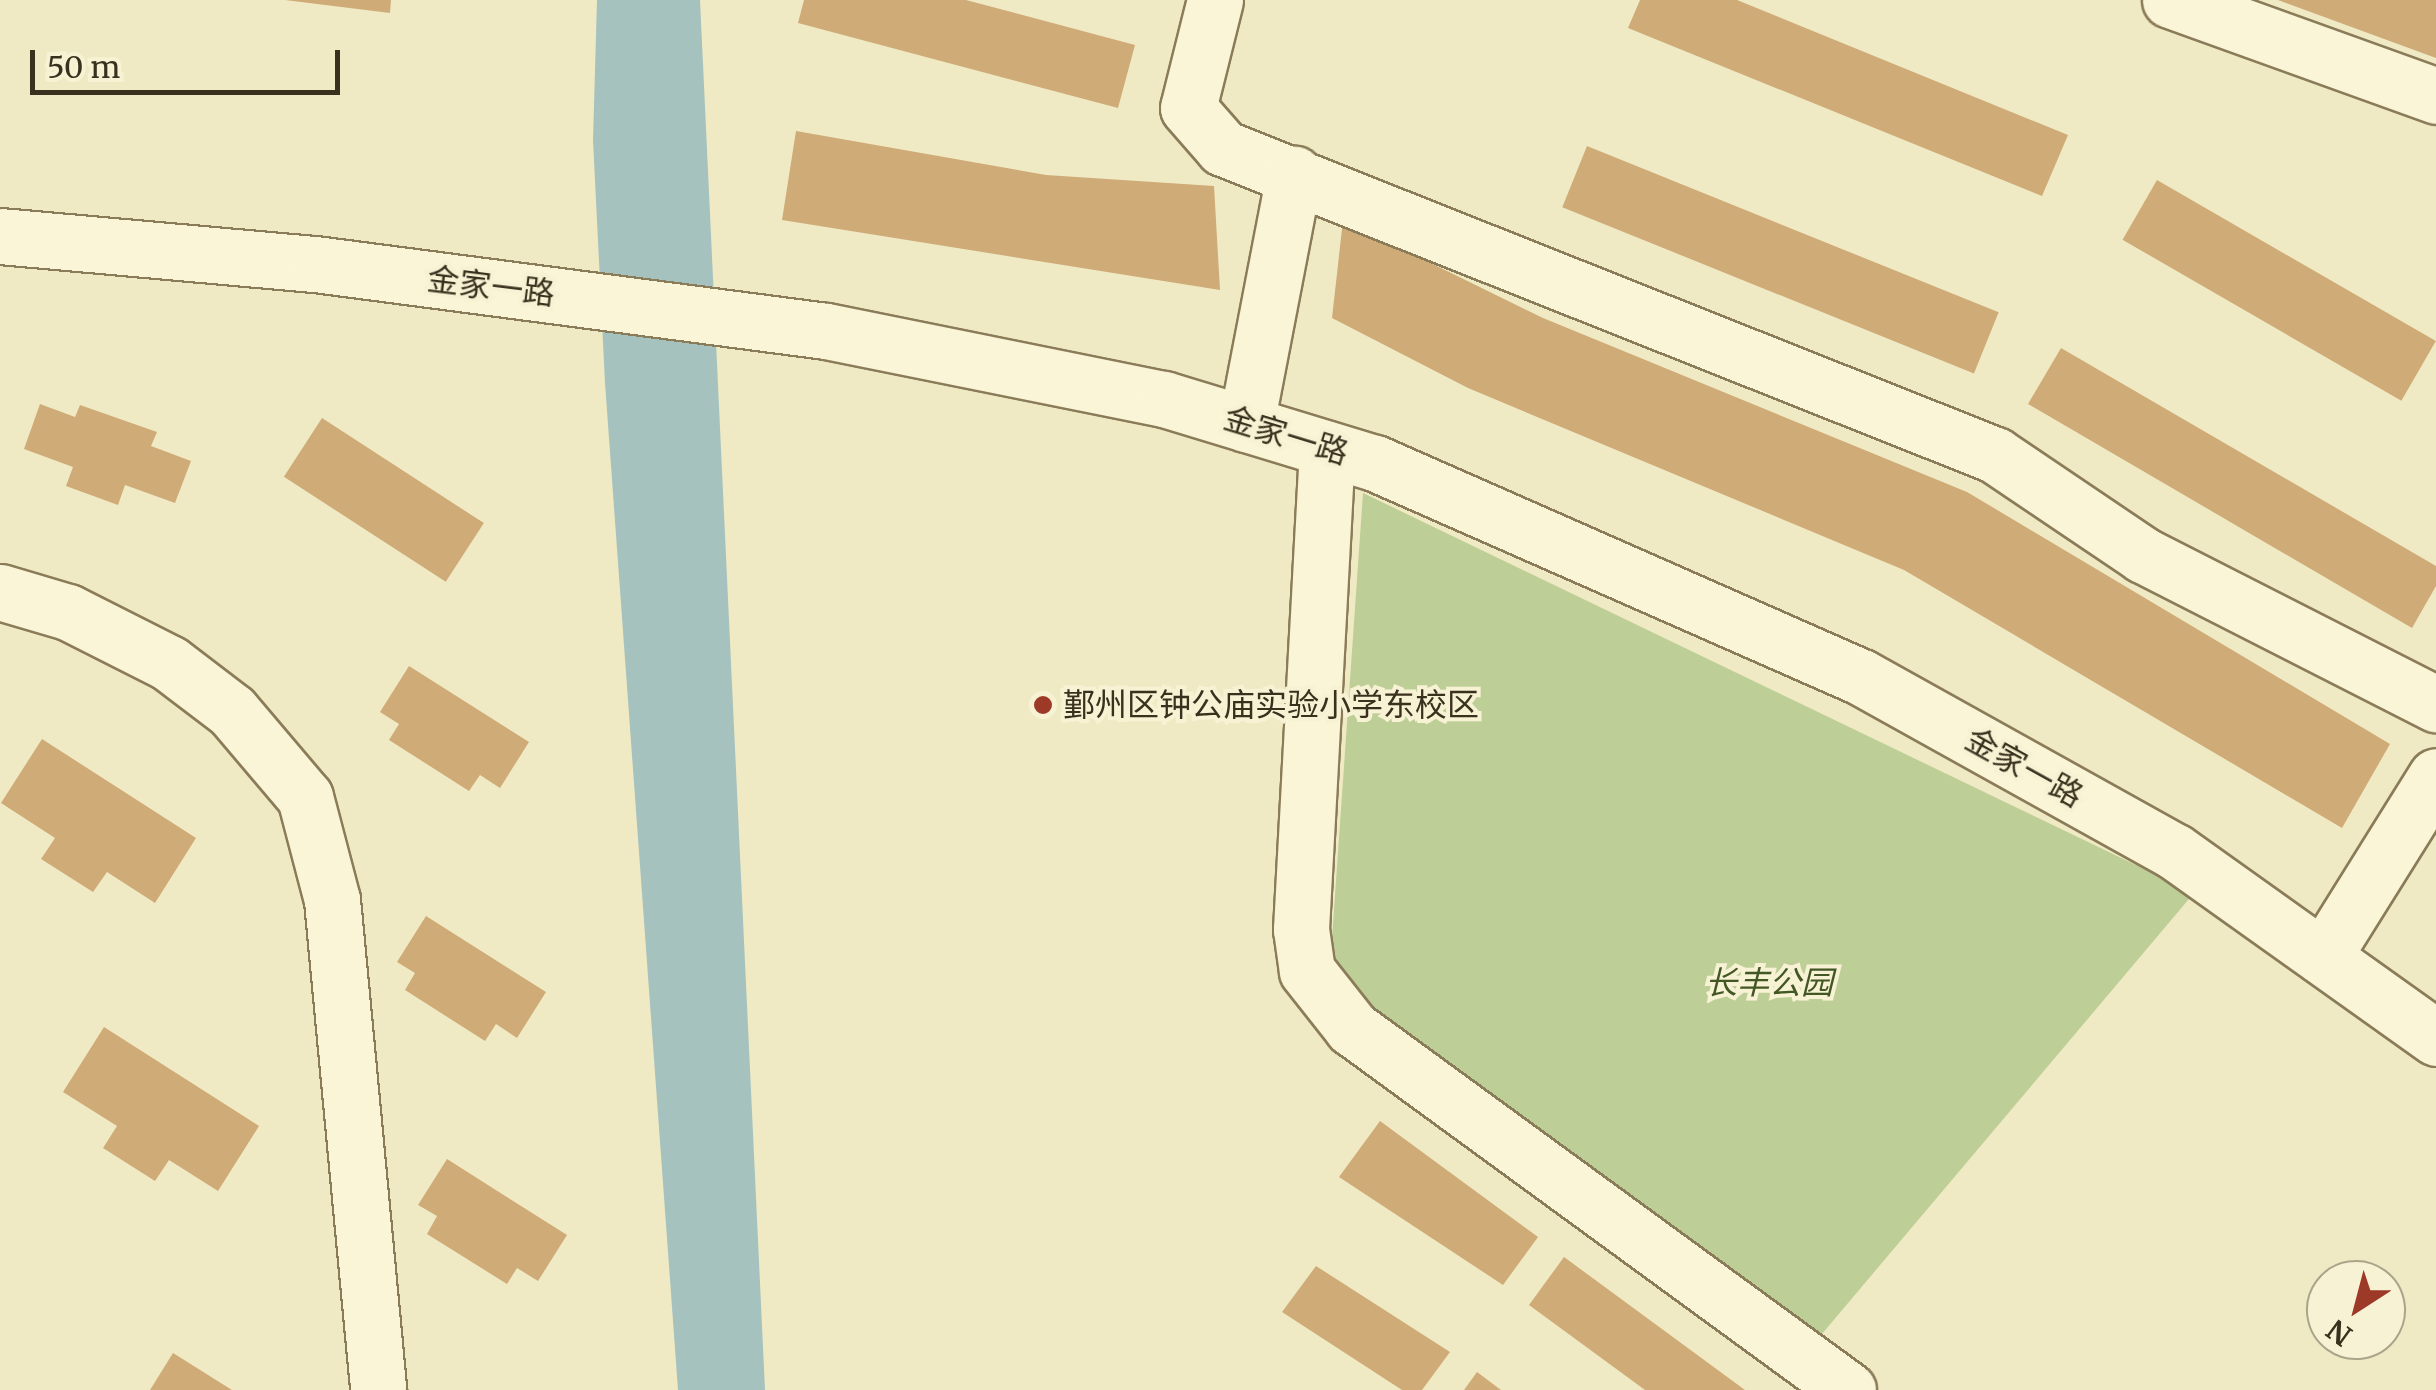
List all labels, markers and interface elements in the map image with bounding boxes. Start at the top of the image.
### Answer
scale bar [35,30,345,92]
text: 50 m [47,48,120,86]
street label: 金家一路 [425,260,557,314]
street label: 金家一路 [1219,399,1353,473]
place label: 鄞州区钟公庙实验小学东校区 [1063,686,1479,724]
marker: 鄞州区钟公庙实验小学东校区 [1032,694,1054,716]
street label: 金家一路 [1959,720,2089,816]
park label: 长丰公园 [1705,964,1833,1002]
north arrow [2306,1260,2406,1360]
text: N [2320,1312,2359,1354]

